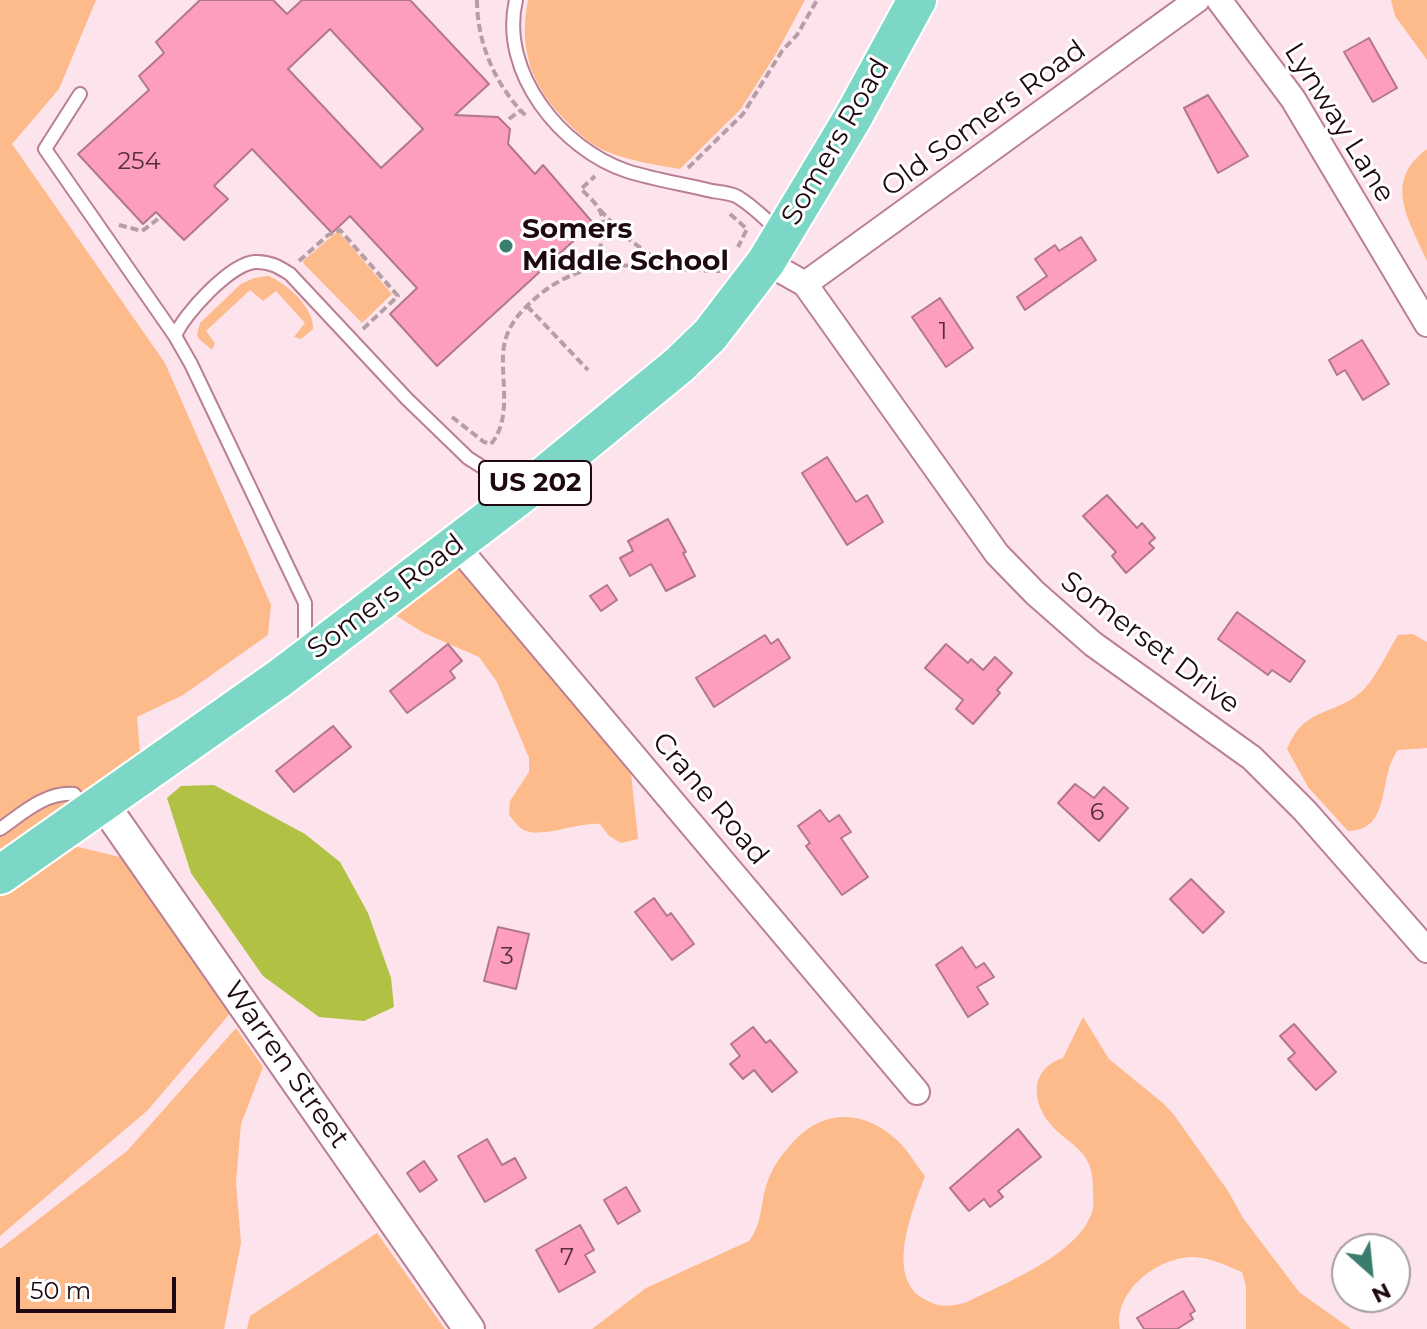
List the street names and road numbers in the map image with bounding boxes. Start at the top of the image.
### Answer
street label: Old Somers Road [875,34,1093,204]
street label: Lynway Lane [1277,37,1401,209]
street label: Somers Road [775,53,897,231]
road number: US 202 [479,461,591,505]
street label: Somers Road [301,527,471,667]
street label: Somerset Drive [1054,565,1246,721]
street label: Crane Road [645,726,775,872]
street label: Warren Street [216,975,356,1155]

